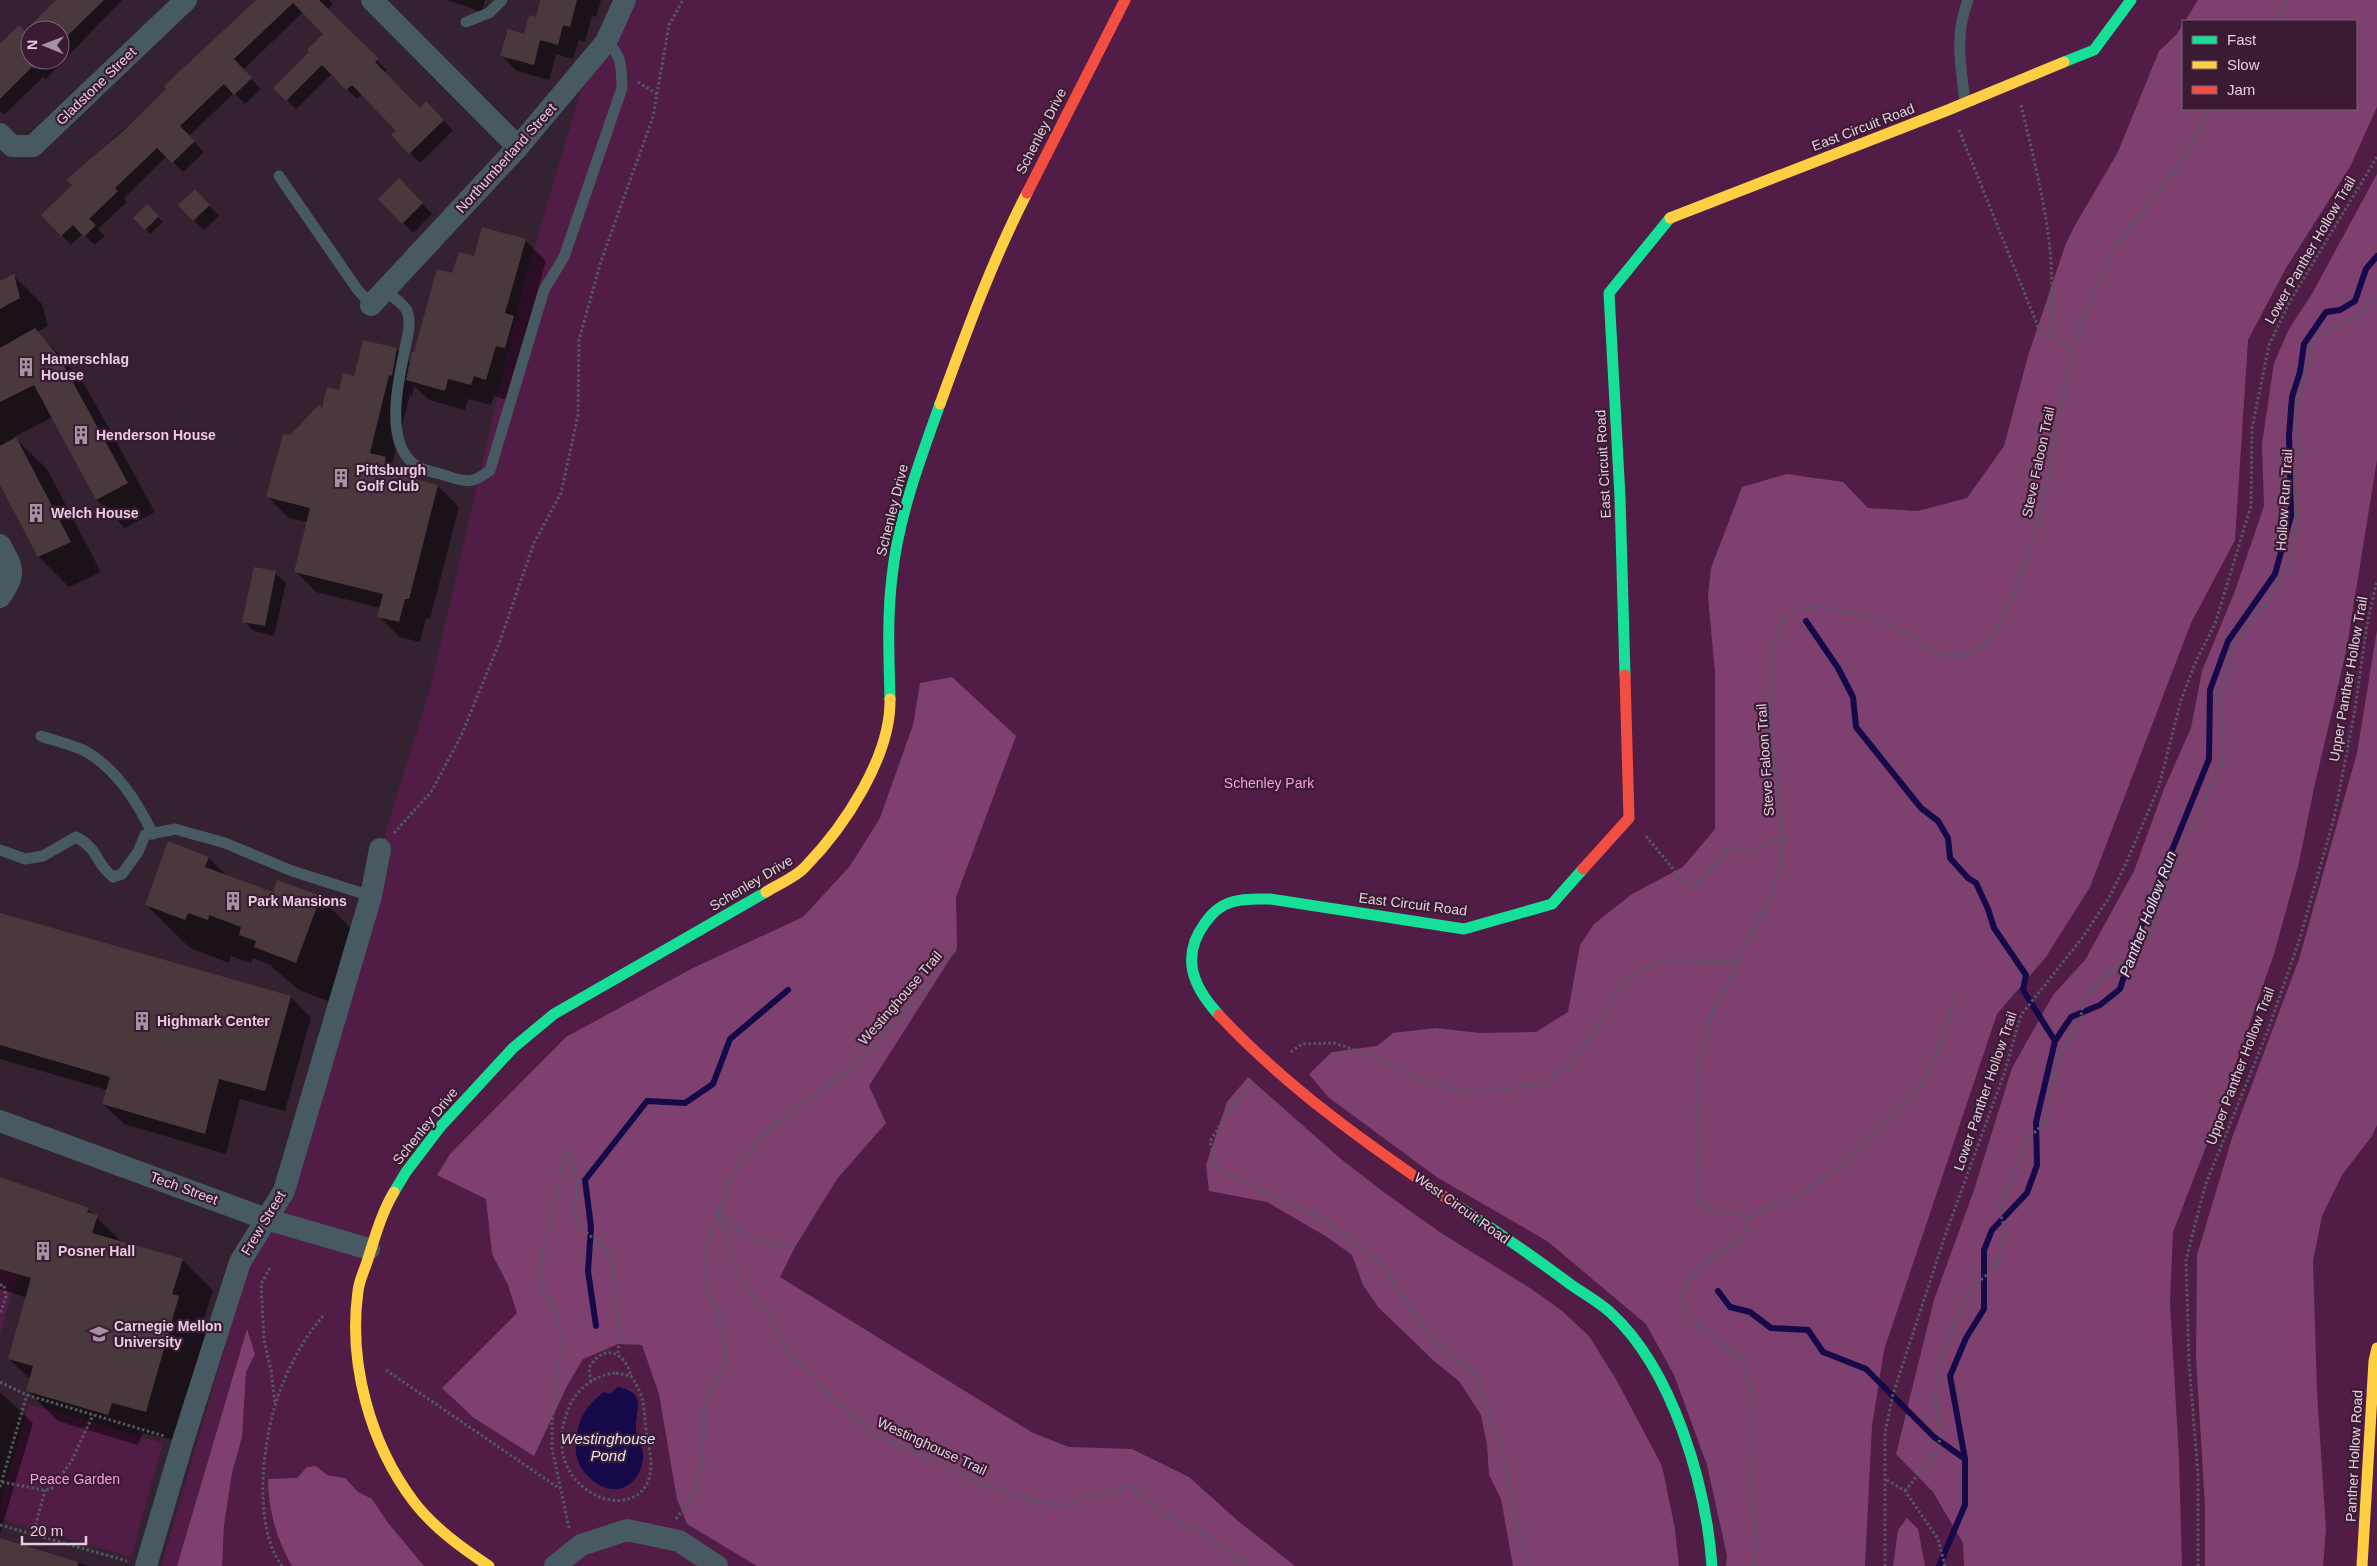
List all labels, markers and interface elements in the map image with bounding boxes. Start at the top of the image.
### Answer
north arrow [20,20,70,70]
legend [2182,20,2357,110]
text: Fast [2227,31,2257,48]
text: N [24,40,40,50]
street label: Gladstone Street [53,44,139,128]
text: Slow [2227,56,2260,73]
text: Jam [2227,81,2255,98]
street label: Schenley Drive [1012,85,1070,177]
street label: Northumberland Street [453,100,559,216]
street label: East Circuit Road [1809,100,1917,154]
street label: Lower Panther Hollow Trail [2261,174,2359,326]
place label: Hamerschlag House [41,351,129,383]
building icon: Hamerschlag House [15,356,37,378]
street label: Steve Faloon Trail [2018,405,2058,519]
street label: East Circuit Road [1592,409,1614,519]
building icon: Henderson House [70,424,92,446]
place label: Henderson House [96,427,216,443]
street label: Hollow Run Trail [2272,449,2296,551]
place label: Pittsburgh Golf Club [356,462,426,494]
street label: Schenley Drive [873,462,911,558]
building icon: Pittsburgh Golf Club [330,467,352,489]
building icon: Welch House [25,502,47,524]
place label: Welch House [51,505,139,521]
street label: Upper Panther Hollow Trail [2326,595,2370,763]
street label: Steve Faloon Trail [1753,703,1777,817]
park label: Schenley Park [1224,775,1315,791]
water label: Panther Hollow Run [2116,849,2179,979]
street label: Schenley Drive [707,852,796,914]
street label: East Circuit Road [1358,889,1468,919]
building icon: Park Mansions [222,890,244,912]
place label: Park Mansions [248,893,347,909]
street label: Westinghouse Trail [855,948,945,1048]
street label: Upper Panther Hollow Trail [2203,985,2277,1147]
street label: Lower Panther Hollow Trail [1950,1009,2020,1173]
building icon: Highmark Center [131,1010,153,1032]
place label: Highmark Center [157,1013,270,1029]
street label: Schenley Drive [389,1084,461,1168]
street label: Tech Street [148,1168,220,1208]
street label: West Circuit Road [1411,1169,1513,1247]
street label: Frew Street [238,1188,289,1258]
building icon: Posner Hall [32,1240,54,1262]
place label: Posner Hall [58,1243,135,1259]
place label: Carnegie Mellon University [114,1318,222,1350]
school or university icon: Carnegie Mellon University [88,1323,110,1345]
street label: Panther Hollow Road [2343,1390,2365,1522]
street label: Westinghouse Trail [875,1414,989,1478]
water label: Westinghouse Pond [561,1430,655,1464]
park label: Peace Garden [30,1471,120,1487]
scale bar [22,1514,86,1546]
text: 20 m [30,1522,63,1539]

